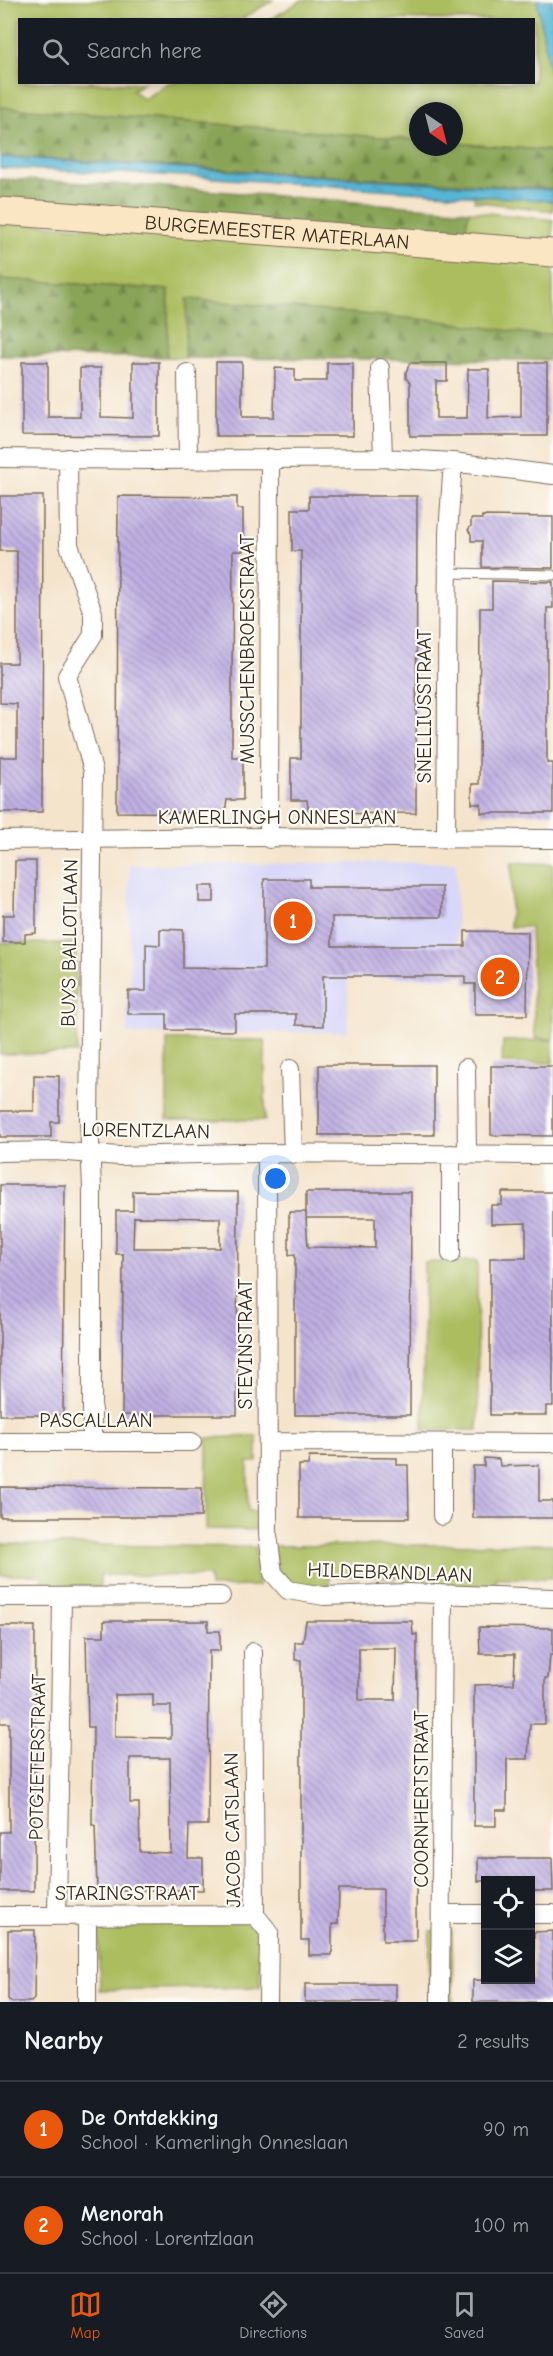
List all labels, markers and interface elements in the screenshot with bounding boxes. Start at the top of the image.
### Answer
search box [18,18,535,84]
icon: search [39,35,72,68]
text: Search here [87,38,202,64]
north arrow [409,102,463,156]
street label: BURGEMEESTER MATERLAAN [144,211,410,254]
street label: MUSSCHENBROEKSTRAAT [236,533,259,764]
street label: SNELLIUSSTRAAT [413,628,436,783]
street label: KAMERLINGH ONNESLAAN [158,806,396,829]
street label: BUYS BALLOTLAAN [57,859,82,1027]
pin: 1 [274,898,312,944]
pin: 2 [480,954,520,1000]
street label: LORENTZLAAN [82,1118,210,1143]
your location [261,1164,290,1193]
street label: STEVINSTRAAT [234,1278,257,1409]
street label: PASCALLAAN [39,1409,153,1432]
street label: HILDEBRANDLAAN [307,1558,473,1587]
street label: POTGIETERSTRAAT [25,1673,50,1841]
street label: COORNHERTSTRAAT [410,1710,433,1888]
street label: JACOB CATSLAAN [220,1752,245,1908]
map controls [481,1876,535,1984]
button: locate [481,1876,535,1930]
street label: STARINGSTRAAT [55,1882,200,1905]
button: layers [481,1930,535,1984]
text: Nearby [24,2026,103,2056]
text: 2 results [457,2030,529,2053]
text: De Ontdekking [81,2105,219,2131]
text: 1 [40,2118,47,2141]
text: 90 m [483,2118,529,2141]
text: School · Kamerlingh Onneslaan [81,2131,348,2154]
text: Menorah [81,2201,164,2227]
text: 2 [39,2214,48,2237]
text: 100 m [474,2214,529,2237]
text: School · Lorentzlaan [81,2227,254,2250]
tab: Map [69,2288,102,2342]
tab: Directions [239,2288,307,2342]
tab: Saved [444,2288,484,2342]

